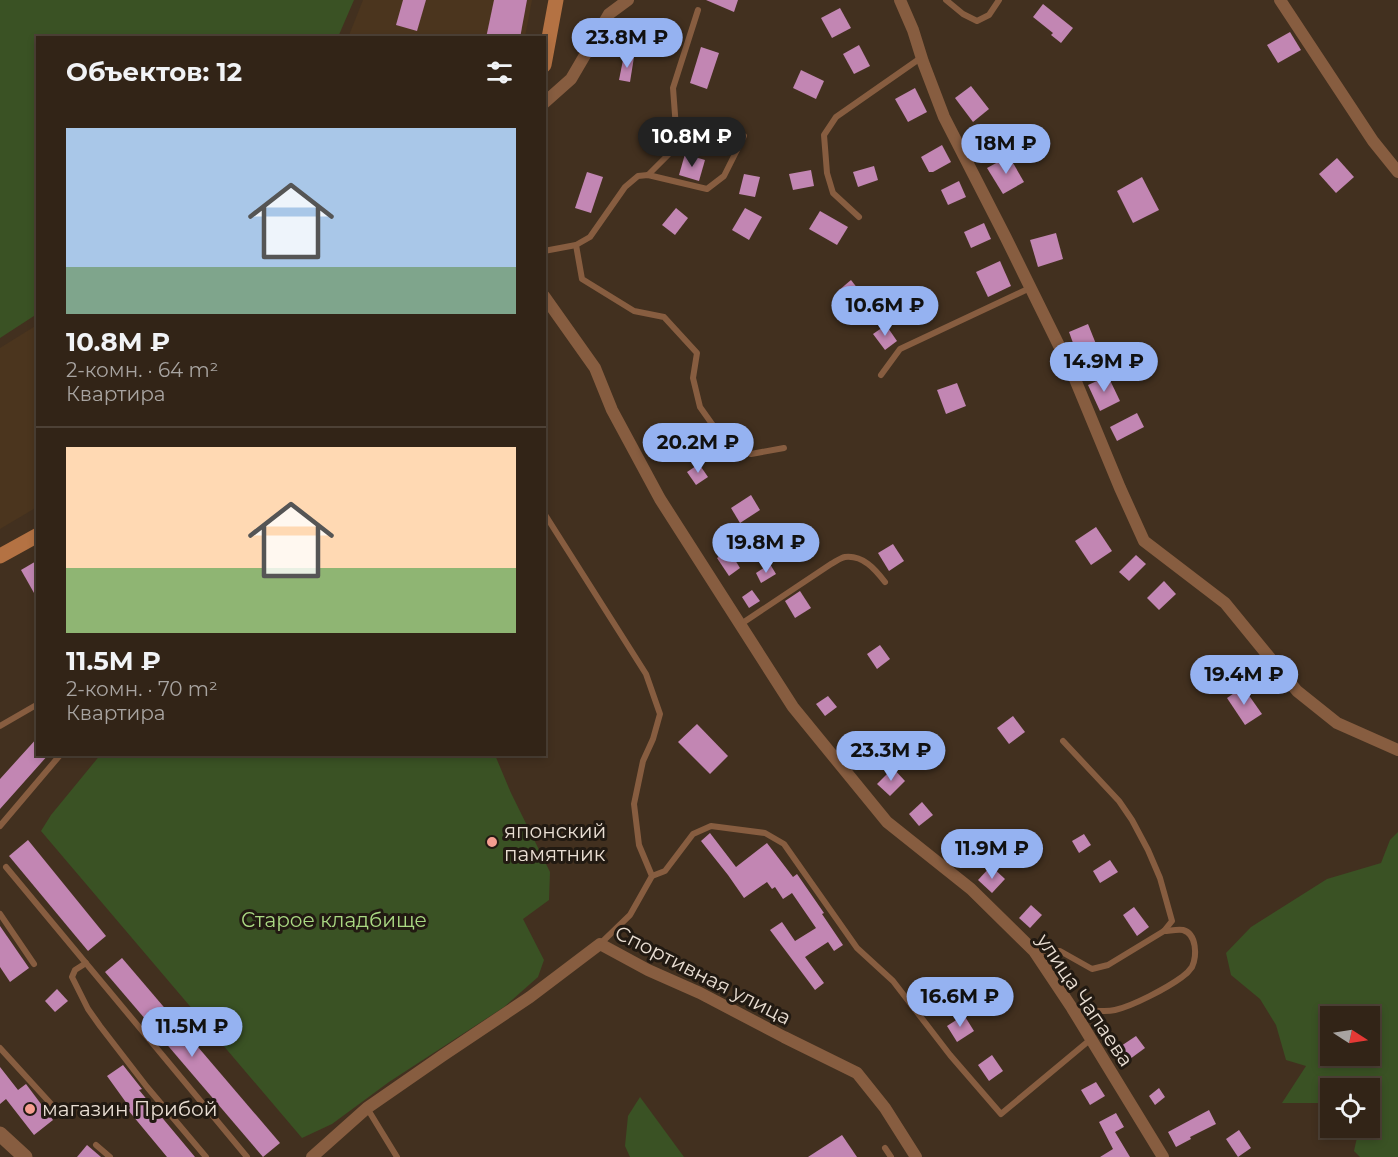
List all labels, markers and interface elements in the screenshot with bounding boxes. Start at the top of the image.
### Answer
pin: 23.8M ₽ [572,18,682,69]
text: 23.8M ₽ [586,25,668,49]
text: Объектов: 12 [66,56,242,88]
icon: filters [483,56,516,89]
pin: 10.8M ₽ [637,117,747,168]
text: 10.8M ₽ [652,124,732,148]
pin: 18M ₽ [964,124,1048,175]
text: 18M ₽ [975,131,1037,155]
icon: home [237,167,345,275]
pin: 10.6M ₽ [830,286,940,337]
text: 10.6M ₽ [845,293,925,317]
text: 10.8M ₽ [66,326,170,358]
pin: 14.9M ₽ [1049,342,1159,393]
text: 14.9M ₽ [1064,349,1144,373]
text: 2-комн. · 64 m² [66,358,218,382]
text: Квартира [66,382,166,406]
pin: 20.2M ₽ [643,423,753,474]
text: 20.2M ₽ [657,430,739,454]
icon: home [237,486,345,594]
pin: 19.8M ₽ [711,523,821,574]
text: 19.8M ₽ [726,530,806,554]
text: 11.5M ₽ [66,645,161,677]
pin: 19.4M ₽ [1189,655,1299,706]
text: 19.4M ₽ [1204,662,1284,686]
text: 2-комн. · 70 m² [66,677,218,701]
text: Квартира [66,701,166,725]
pin: 23.3M ₽ [836,731,946,782]
text: 23.3M ₽ [850,738,932,762]
place label: японский памятник [504,819,606,866]
pin: 11.9M ₽ [937,829,1047,880]
marker: японский памятник [485,835,499,849]
text: 11.9M ₽ [955,836,1029,860]
park label: Старое кладбище [241,908,427,932]
street label: Спортивная улица [611,920,795,1030]
street label: улица Чапаева [1031,928,1138,1071]
pin: 16.6M ₽ [905,977,1015,1028]
text: 16.6M ₽ [921,984,999,1008]
north arrow [1320,1006,1380,1066]
map controls [1320,1006,1380,1138]
pin: 11.5M ₽ [137,1007,247,1058]
text: 11.5M ₽ [155,1014,229,1038]
button: locate [1320,1078,1380,1138]
place label: магазин Прибой [42,1097,217,1121]
marker: магазин Прибой [23,1102,37,1116]

